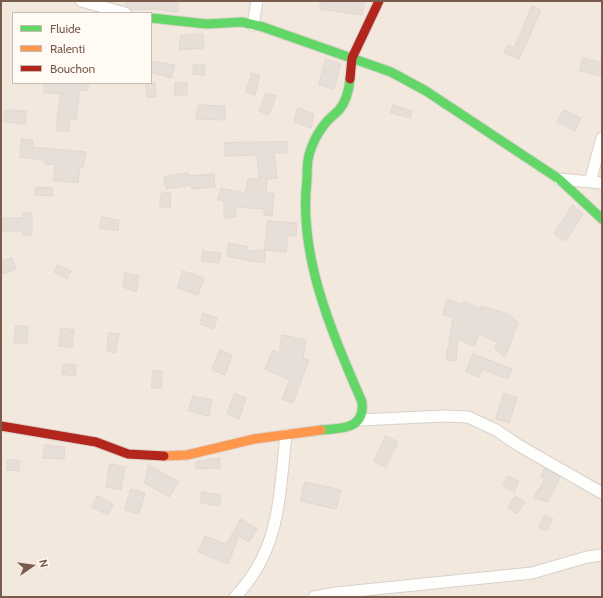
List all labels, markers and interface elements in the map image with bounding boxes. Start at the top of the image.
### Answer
legend [12,12,152,84]
text: Fluide [50,21,81,36]
text: Ralenti [50,41,85,56]
text: Bouchon [50,61,95,76]
north arrow [12,546,52,586]
text: N [36,558,51,569]

